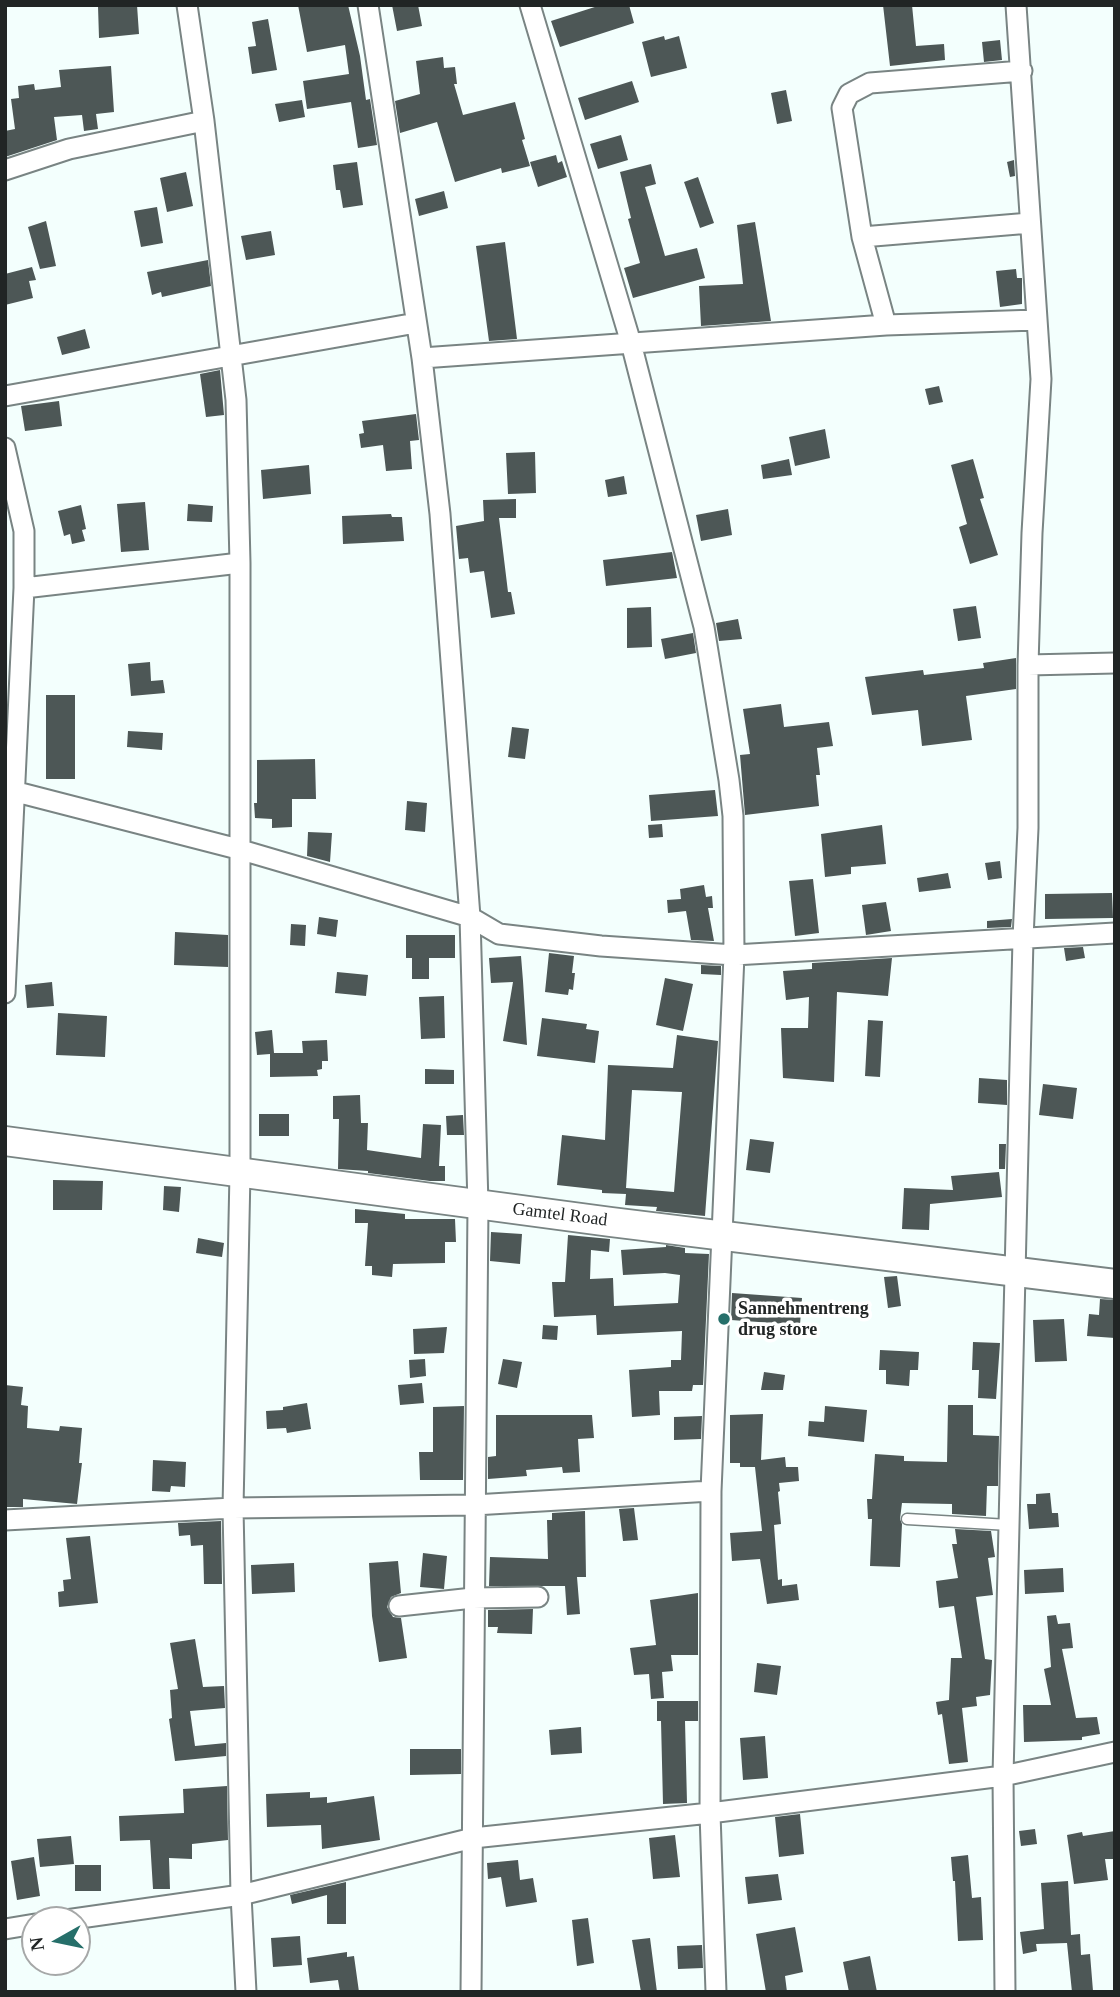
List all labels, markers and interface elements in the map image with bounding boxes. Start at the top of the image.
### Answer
street label: Gamtel Road [511,1198,609,1232]
place label: Sannehmentreng drug store [738,1298,869,1340]
marker: Sannehmentreng drug store [716,1311,732,1327]
north arrow [21,1906,91,1976]
text: N [25,1936,48,1952]

